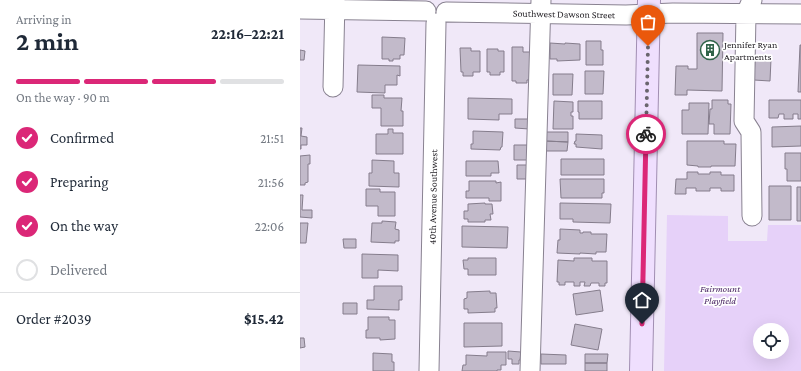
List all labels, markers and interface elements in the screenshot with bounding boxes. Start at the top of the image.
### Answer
pin [631,5,665,46]
street label: Southwest Dawson Street [513,8,616,20]
icon: bag [637,11,659,33]
text: Arriving in [16,12,72,27]
text: 22:16–22:21 [211,26,284,42]
text: 2 min [16,27,79,56]
building icon: Jennifer Ryan Apartments [699,39,721,61]
place label: Jennifer Ryan Apartments [723,39,778,62]
text: On the way · 90 m [16,90,110,105]
courier [626,114,666,154]
icon: bike [635,123,657,145]
icon: check [16,127,38,149]
text: Confirmed [50,130,114,146]
text: 21:51 [260,131,284,146]
street label: 40th Avenue Southwest [427,149,439,245]
icon: check [16,171,38,193]
text: Preparing [50,174,109,190]
text: 21:56 [258,175,284,190]
icon: check [16,215,38,237]
text: On the way [50,218,118,234]
text: 22:06 [255,219,284,234]
text: Delivered [50,262,107,278]
pin [625,283,659,324]
park label: Fairmount Playfield [700,283,741,306]
icon: home [631,289,653,311]
text: Order #2039 [16,311,92,327]
text: $15.42 [244,311,284,327]
map controls [753,323,789,359]
button: locate [753,323,789,359]

